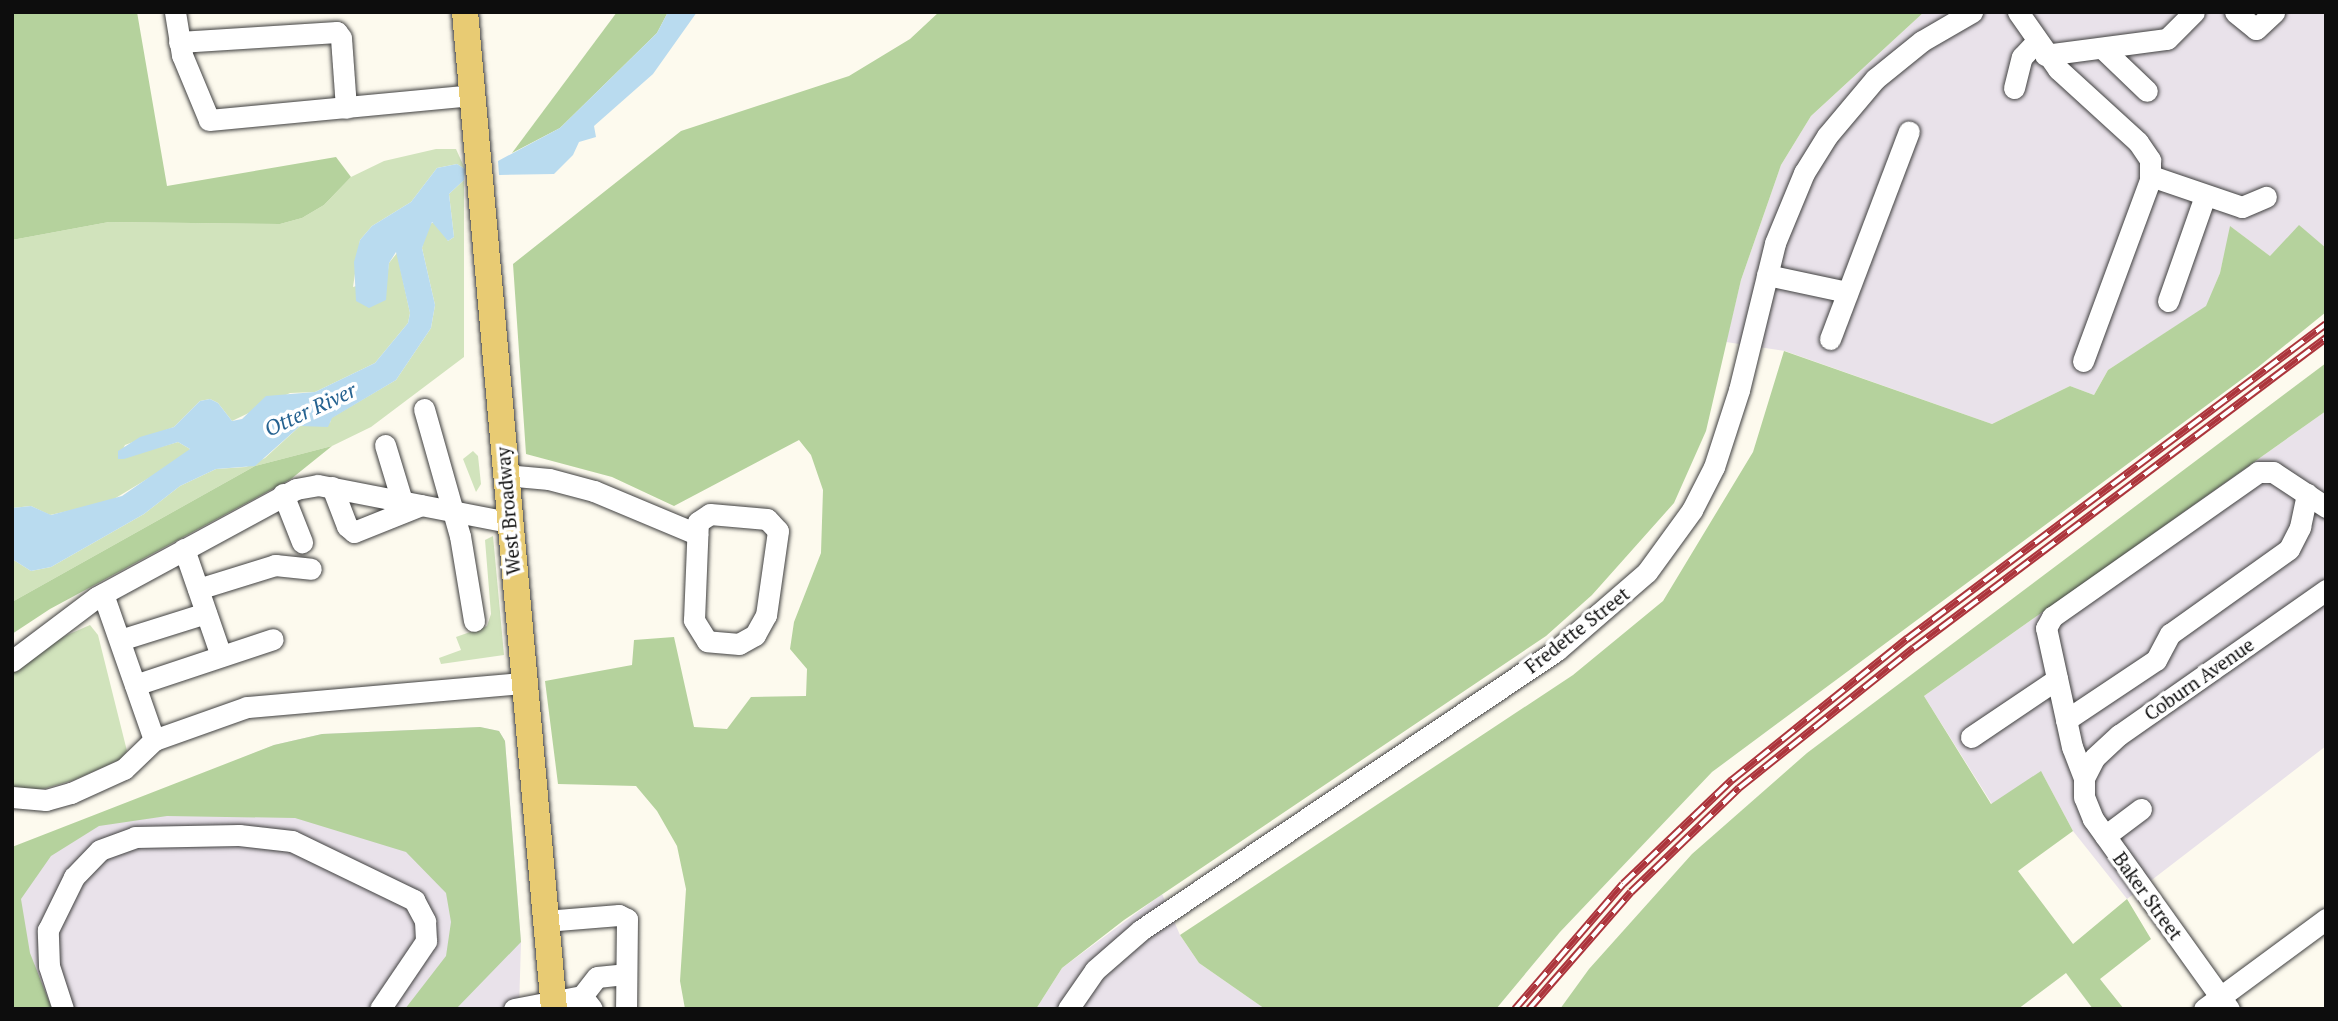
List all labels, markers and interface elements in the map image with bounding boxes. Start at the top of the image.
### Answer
water label: Otter River [260,377,360,441]
street label: West Broadway [491,446,525,576]
street label: Fredette Street [1520,582,1634,678]
street label: Coburn Avenue [2140,633,2258,725]
street label: Baker Street [2109,848,2187,944]

